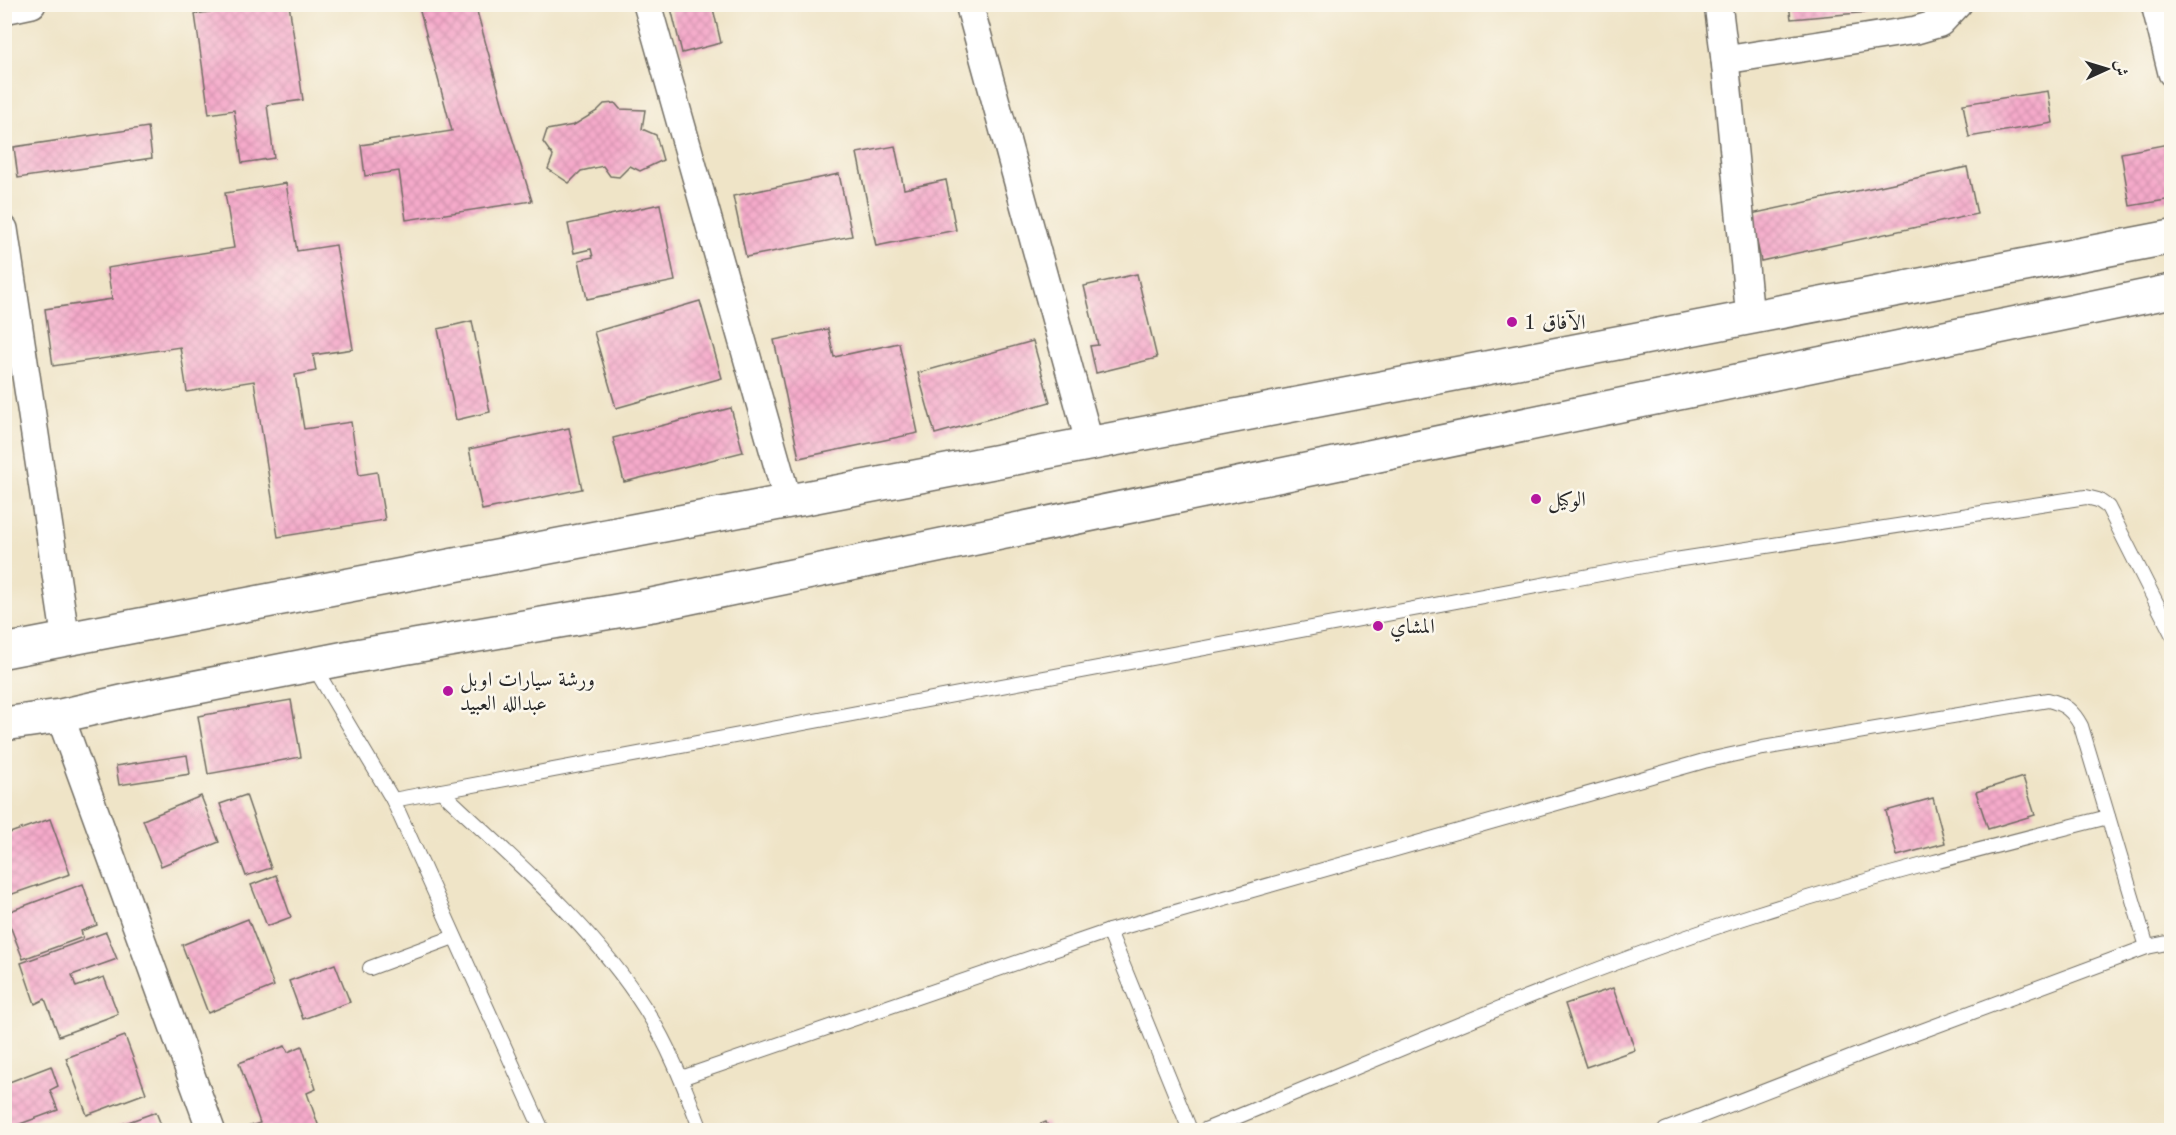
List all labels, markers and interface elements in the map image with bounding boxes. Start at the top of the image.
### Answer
north arrow [2077,39,2137,99]
text: ش [2111,60,2129,77]
place label: الآفاق 1 [1524,309,1586,334]
marker: الآفاق 1 [1505,315,1519,329]
place label: الوكيل [1548,490,1586,514]
marker: الوكيل [1529,492,1543,506]
place label: المشاي [1390,617,1435,642]
marker: المشاي [1371,619,1385,633]
place label: ورشة سيارات اوبل عبدالله العبيد [460,670,595,716]
marker: ورشة سيارات اوبل عبدالله العبيد [441,684,455,698]

